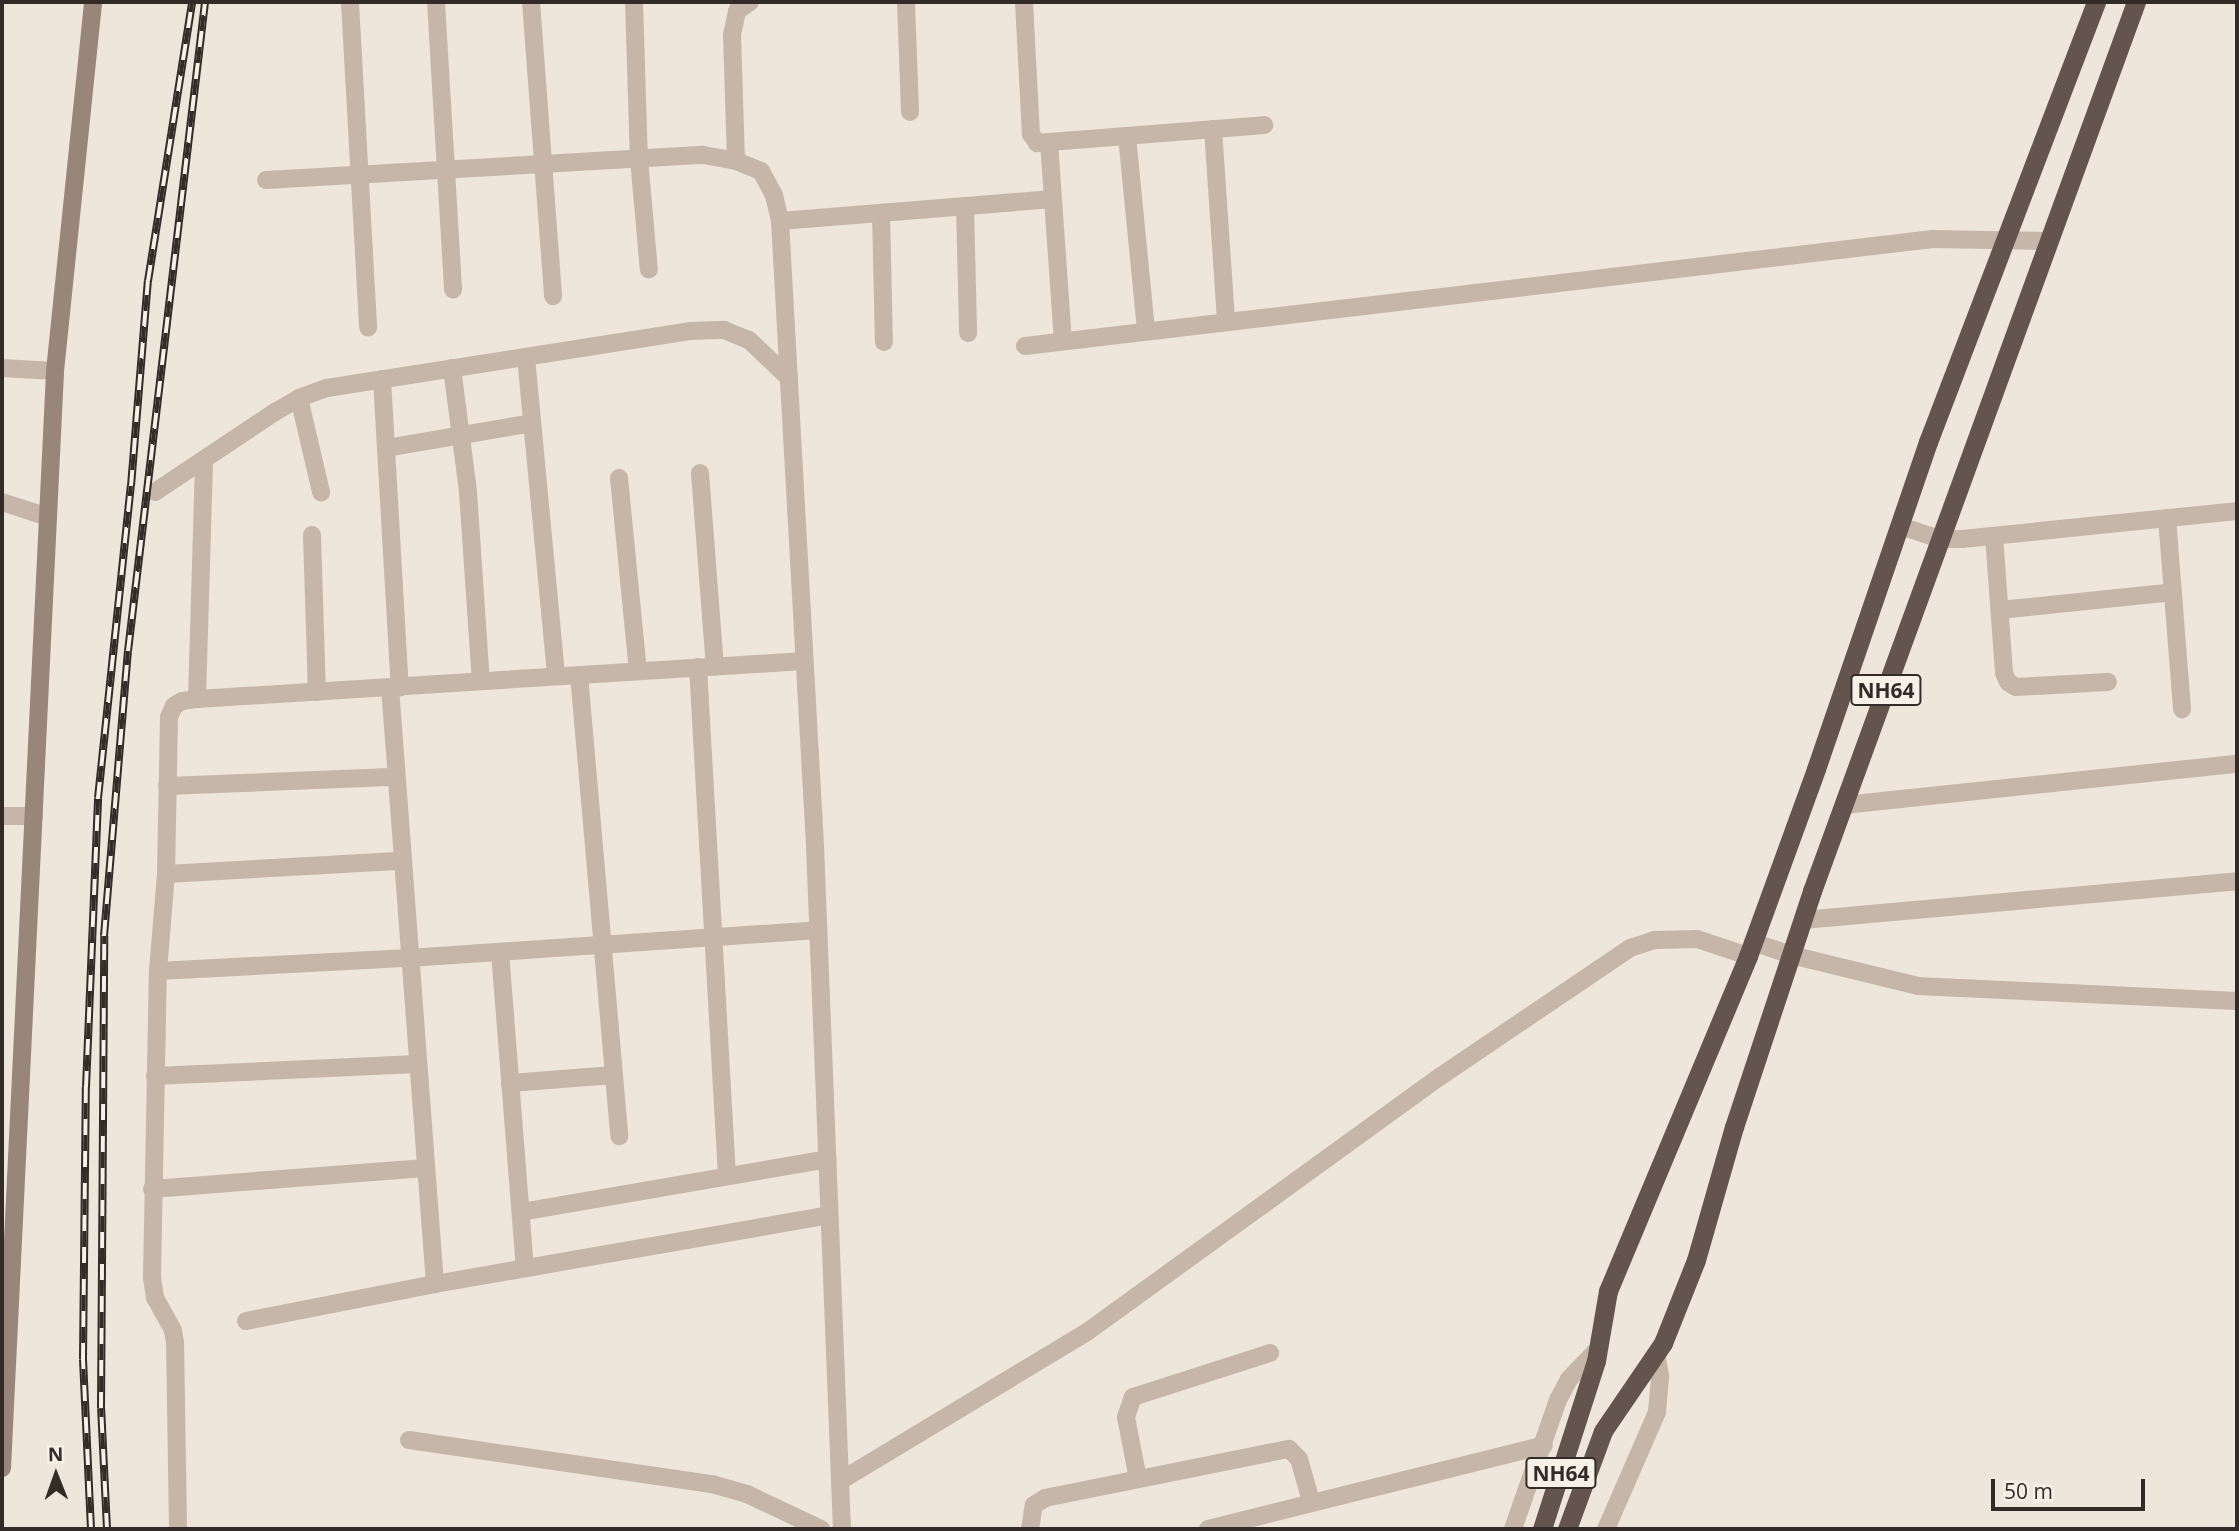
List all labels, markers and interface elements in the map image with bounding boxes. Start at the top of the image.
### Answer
road number: NH64 [1849,672,1923,708]
north arrow [21,1440,91,1510]
text: N [48,1441,64,1467]
road number: NH64 [1524,1456,1598,1490]
scale bar [1994,1464,2148,1508]
text: 50 m [2004,1477,2053,1505]

